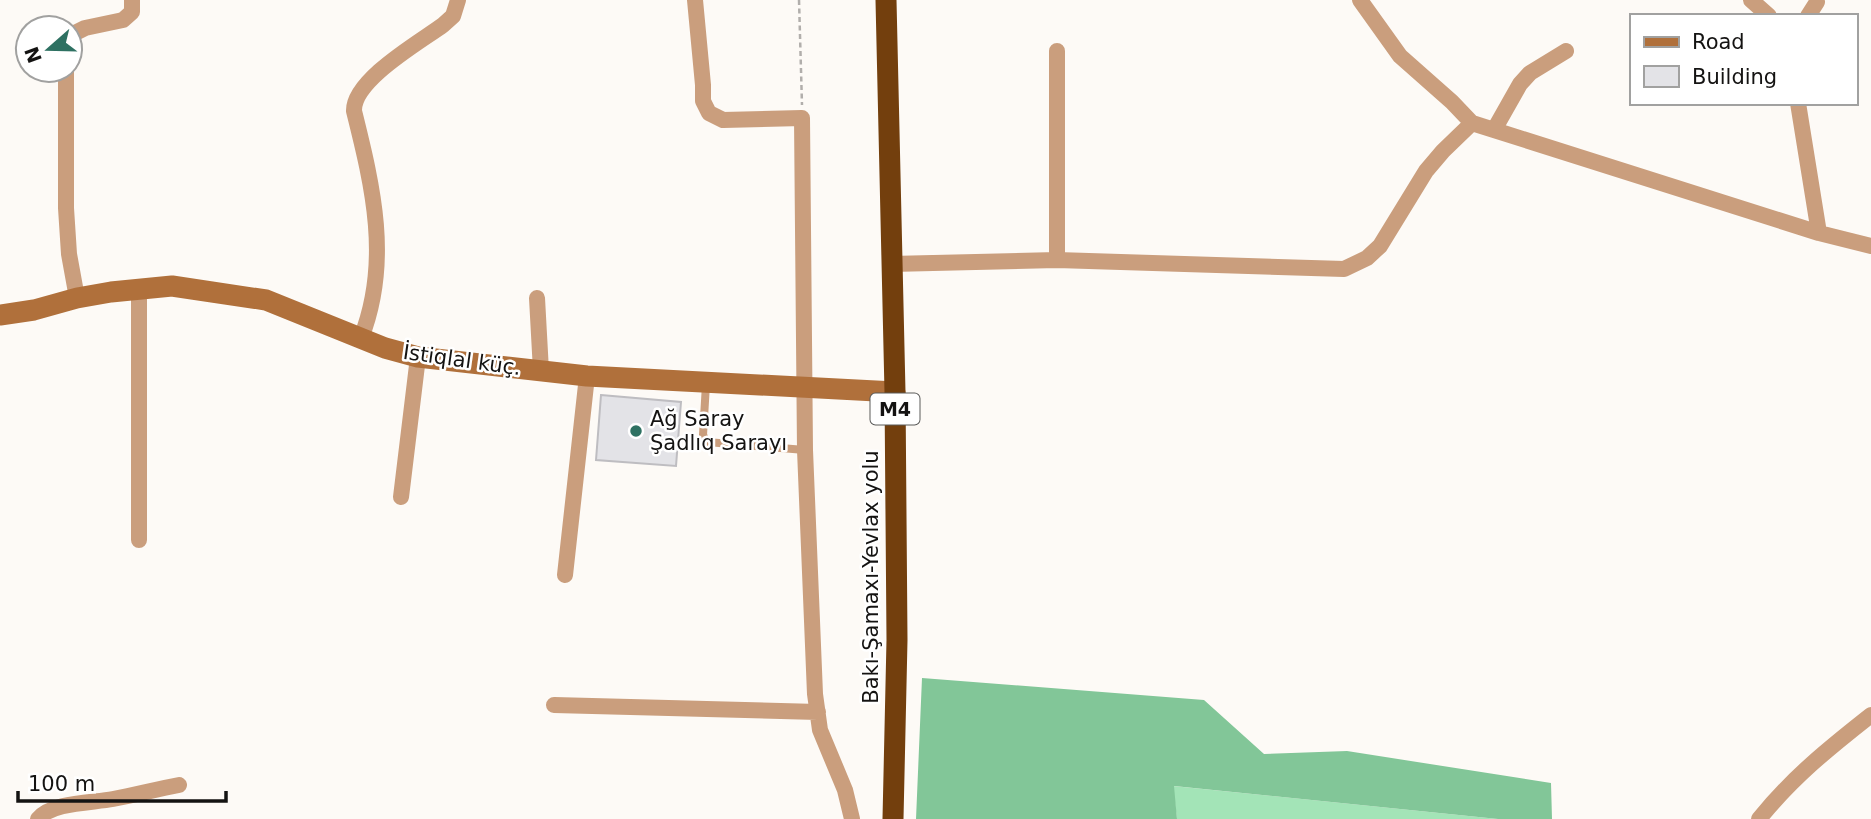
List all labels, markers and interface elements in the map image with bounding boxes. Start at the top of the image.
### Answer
north arrow [14,14,84,84]
legend [1630,14,1857,105]
text: Road [1692,30,1745,54]
text: N [20,44,46,66]
text: Building [1692,65,1777,89]
street label: İstiqlal küç. [402,339,523,380]
road number: M4 [870,394,920,424]
place label: Ağ Saray Şadlıq Sarayı [650,407,787,455]
marker: Ağ Saray Şadlıq Sarayı [628,423,644,439]
street label: Bakı-Şamaxı-Yevlax yolu [859,450,883,704]
scale bar [18,760,226,804]
text: 100 m [28,772,95,796]

